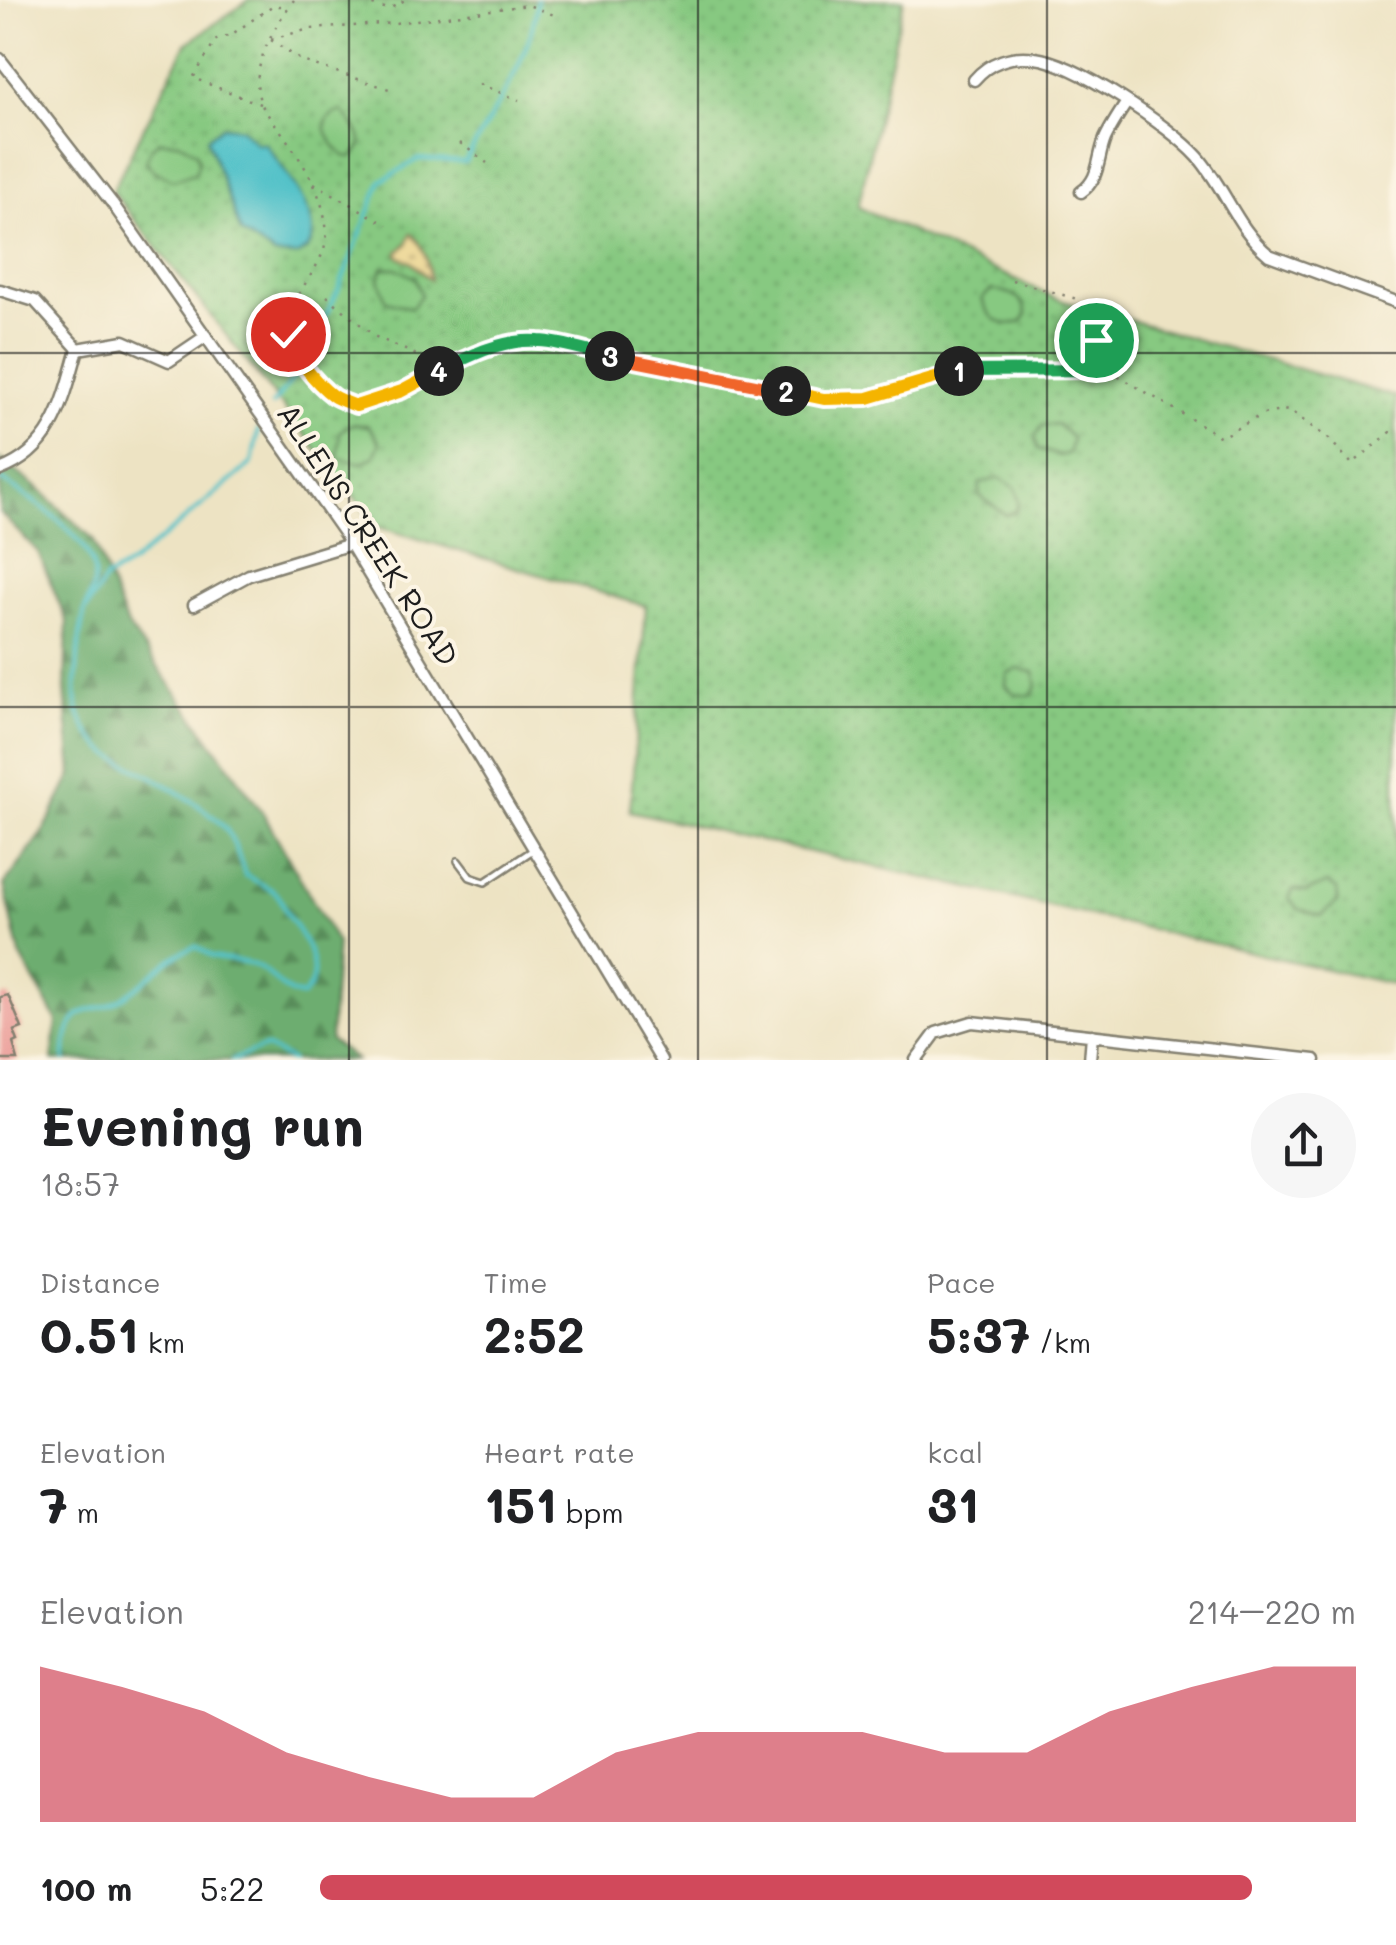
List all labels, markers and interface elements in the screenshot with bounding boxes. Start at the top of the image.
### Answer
pin [246,292,331,377]
pin [1054,298,1139,383]
icon: check [261,307,316,362]
icon: arrive [1069,313,1124,368]
pin: 3 [585,331,635,381]
text: 3 [602,338,618,374]
pin: 4 [414,346,464,396]
pin: 1 [934,346,984,396]
text: 4 [430,353,448,389]
text: 1 [953,353,965,389]
pin: 2 [761,366,811,416]
text: 2 [778,373,794,409]
street label: ALLENS CREEK ROAD [269,395,469,673]
text: Evening run [40,1088,364,1160]
button: share [1251,1093,1356,1198]
text: 18:57 [40,1162,120,1204]
text: Distance [40,1264,161,1300]
text: Time [484,1264,547,1300]
text: Pace [927,1264,996,1300]
text: 0.51 [40,1300,139,1366]
text: 2:52 [484,1300,585,1366]
text: 5:37 [927,1300,1030,1366]
text: km [139,1324,185,1360]
text: /km [1030,1324,1091,1360]
text: Elevation [40,1434,166,1470]
text: Heart rate [484,1434,635,1470]
text: kcal [927,1434,983,1470]
text: 7 [40,1470,68,1536]
text: 151 [484,1470,557,1536]
text: 31 [927,1470,979,1536]
text: m [68,1494,99,1530]
text: bpm [557,1494,624,1530]
text: Elevation [40,1590,184,1632]
text: 214–220 m [1188,1590,1356,1632]
text: 100 m [40,1867,132,1909]
text: 5:22 [200,1867,264,1909]

